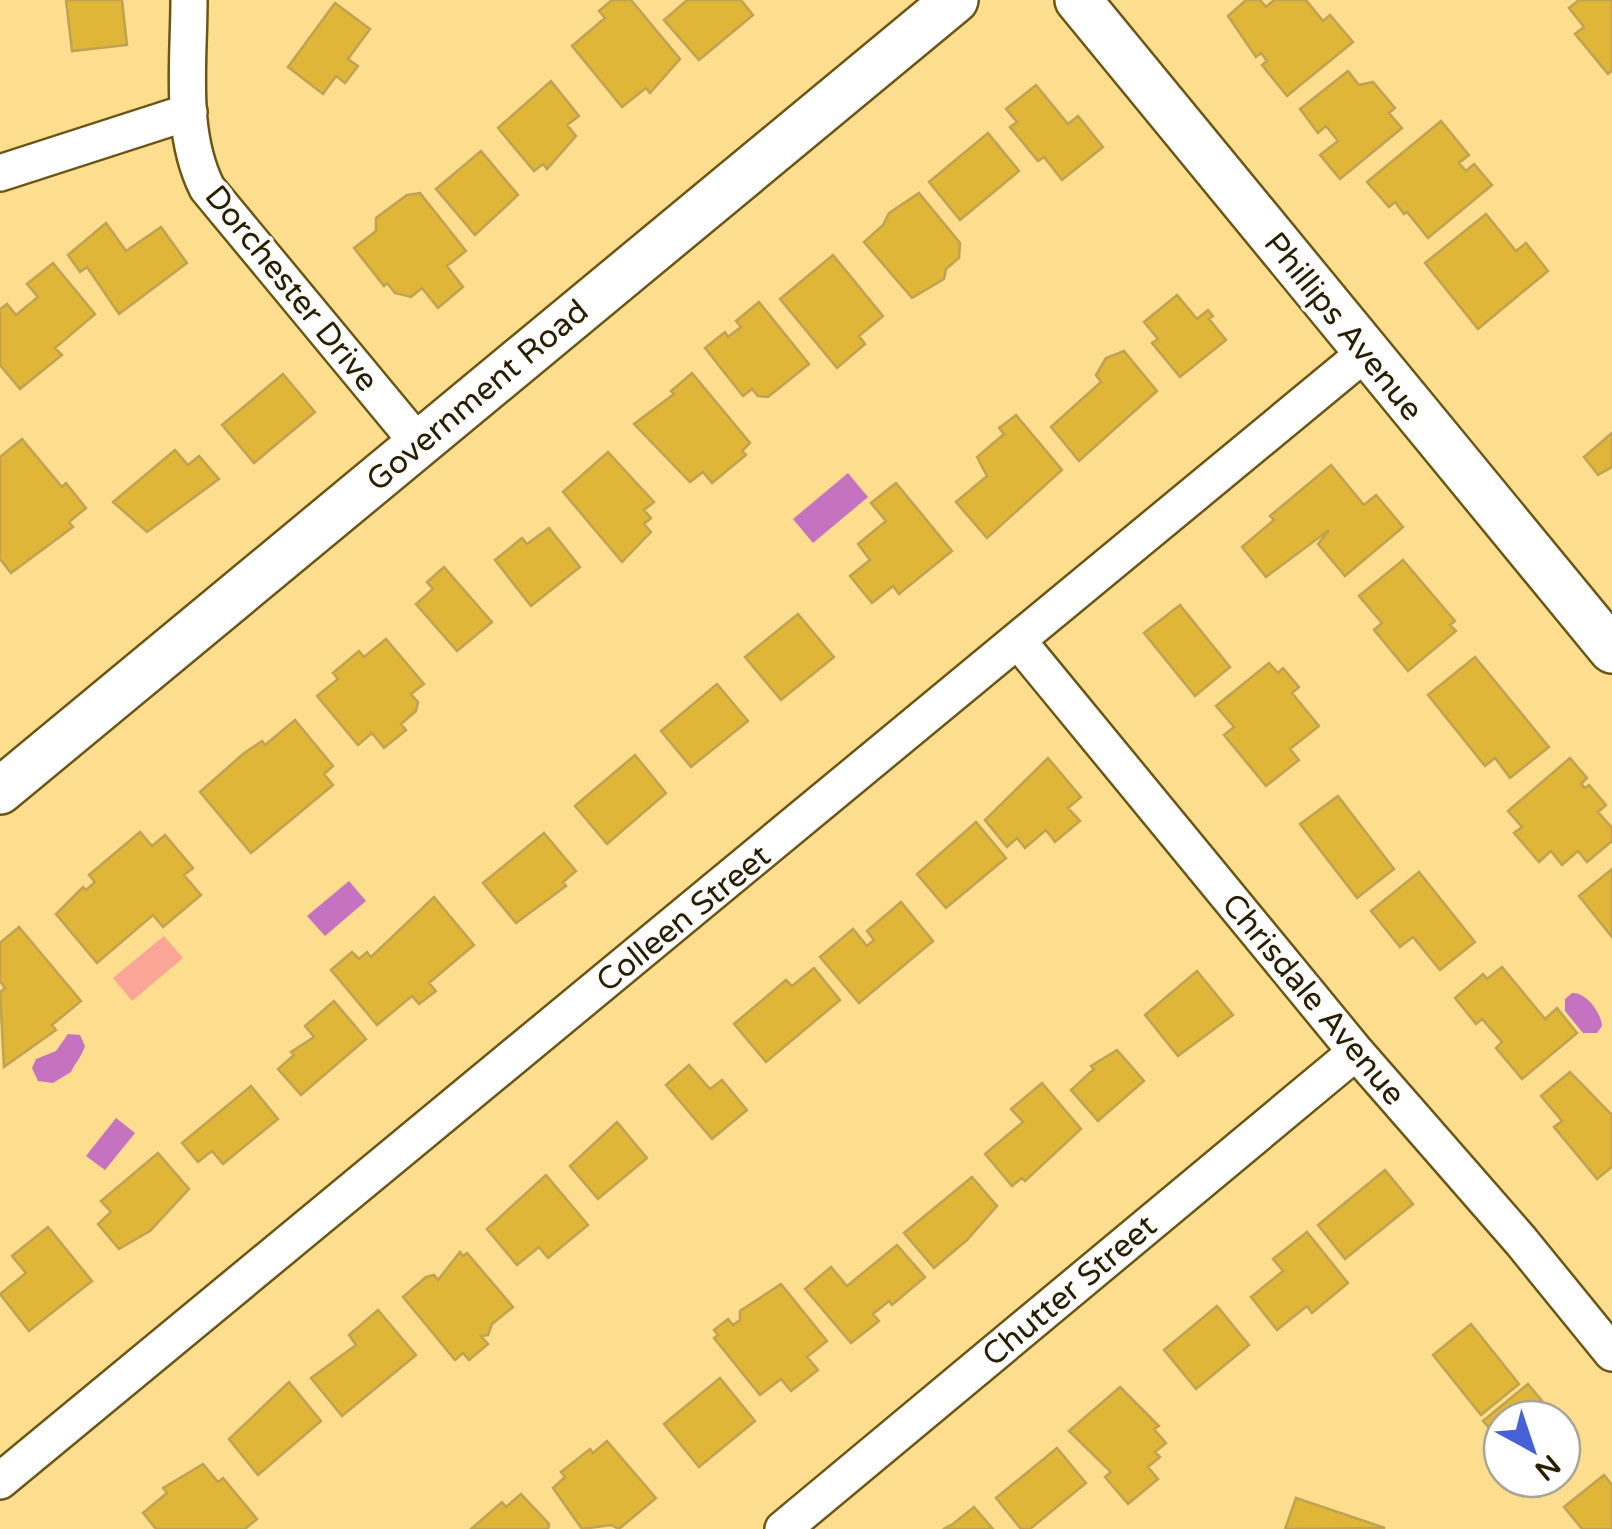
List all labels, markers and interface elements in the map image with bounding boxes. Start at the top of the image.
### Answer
street label: Dorchester Drive [197,178,386,399]
street label: Phillips Avenue [1256,225,1431,428]
street label: Government Road [359,292,596,500]
street label: Colleen Street [589,837,778,1000]
street label: Chrisdale Avenue [1214,886,1413,1113]
street label: Chutter Street [975,1207,1164,1375]
north arrow [1482,1399,1582,1499]
text: N [1528,1447,1567,1488]

